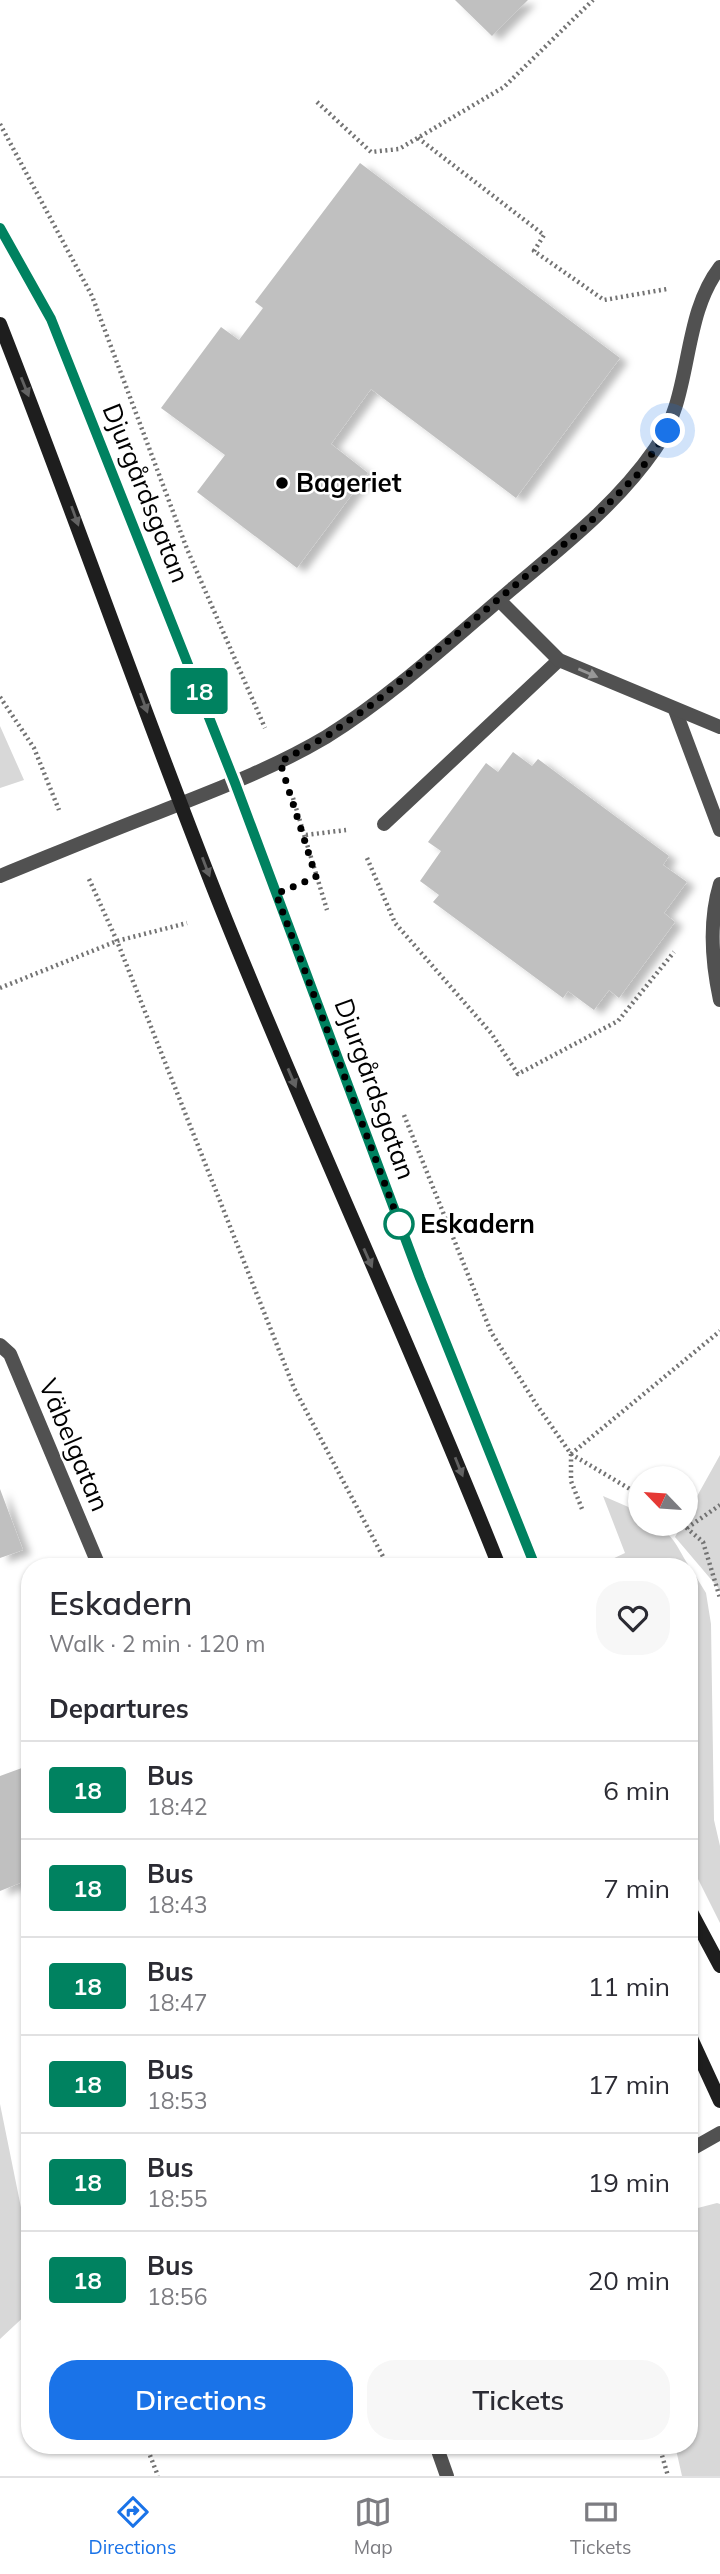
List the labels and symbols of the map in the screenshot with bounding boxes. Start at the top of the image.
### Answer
one-way arrow [20,377,31,398]
street label: Djurgårdsgatan [96,398,197,587]
your location [650,413,685,448]
place label: Bageriet [296,466,402,499]
marker: Bageriet [274,475,290,491]
one-way arrow [70,505,81,526]
line badge: 18 [168,668,230,714]
one-way arrow [578,668,599,679]
one-way arrow [139,692,150,713]
one-way arrow [201,857,212,878]
street label: Djurgårdsgatan [327,994,423,1184]
one-way arrow [287,1067,298,1088]
place label: Eskadern [420,1207,535,1240]
marker: Eskadern [384,1209,414,1239]
one-way arrow [363,1248,374,1269]
street label: Väbelgatan [32,1374,117,1516]
one-way arrow [454,1456,465,1477]
north arrow [628,1466,698,1536]

